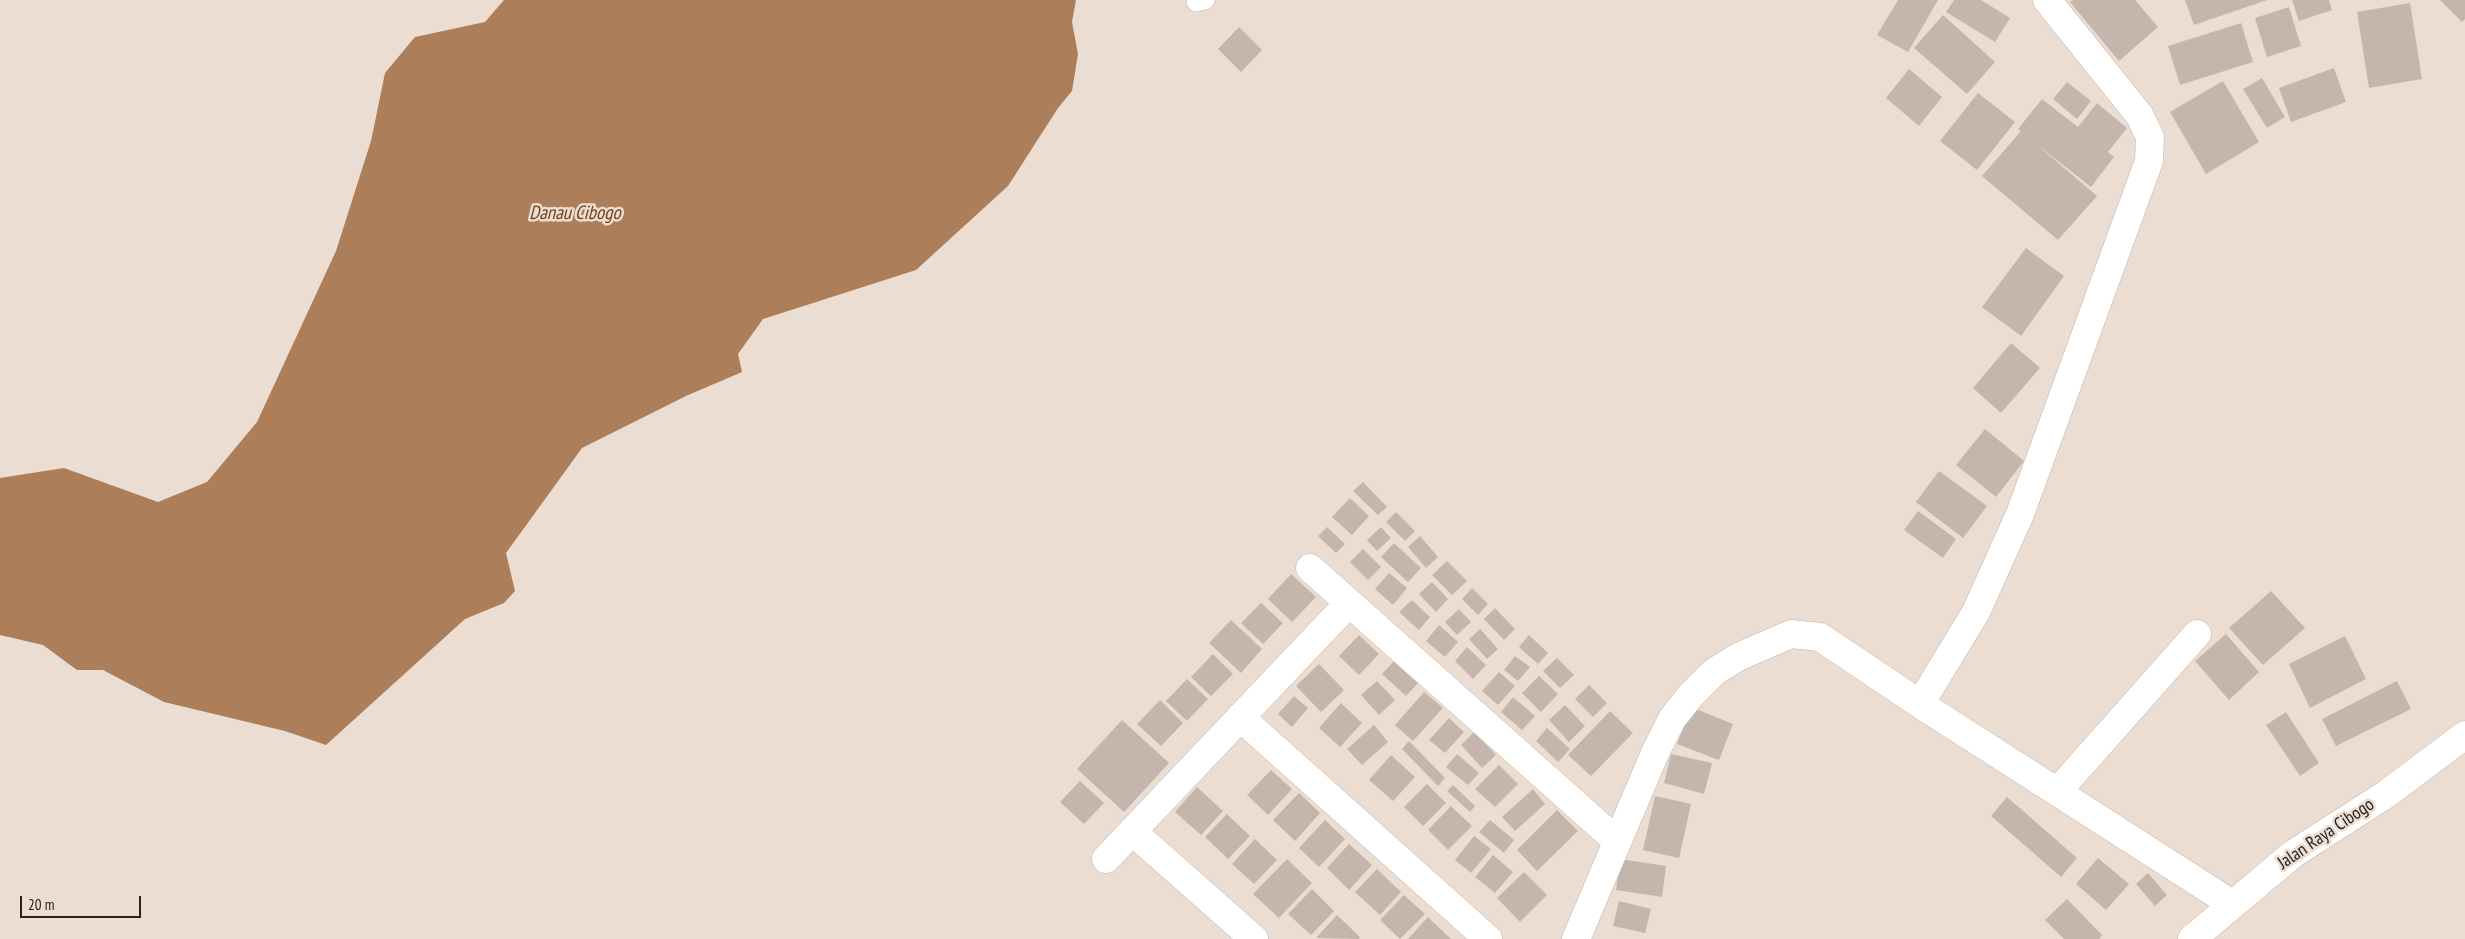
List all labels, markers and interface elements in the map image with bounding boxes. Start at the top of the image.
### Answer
water label: Danau Cibogo [529,203,621,225]
street label: Jalan Raya Cibogo [2274,794,2378,874]
scale bar [22,886,144,918]
text: 20 m [28,895,54,914]

